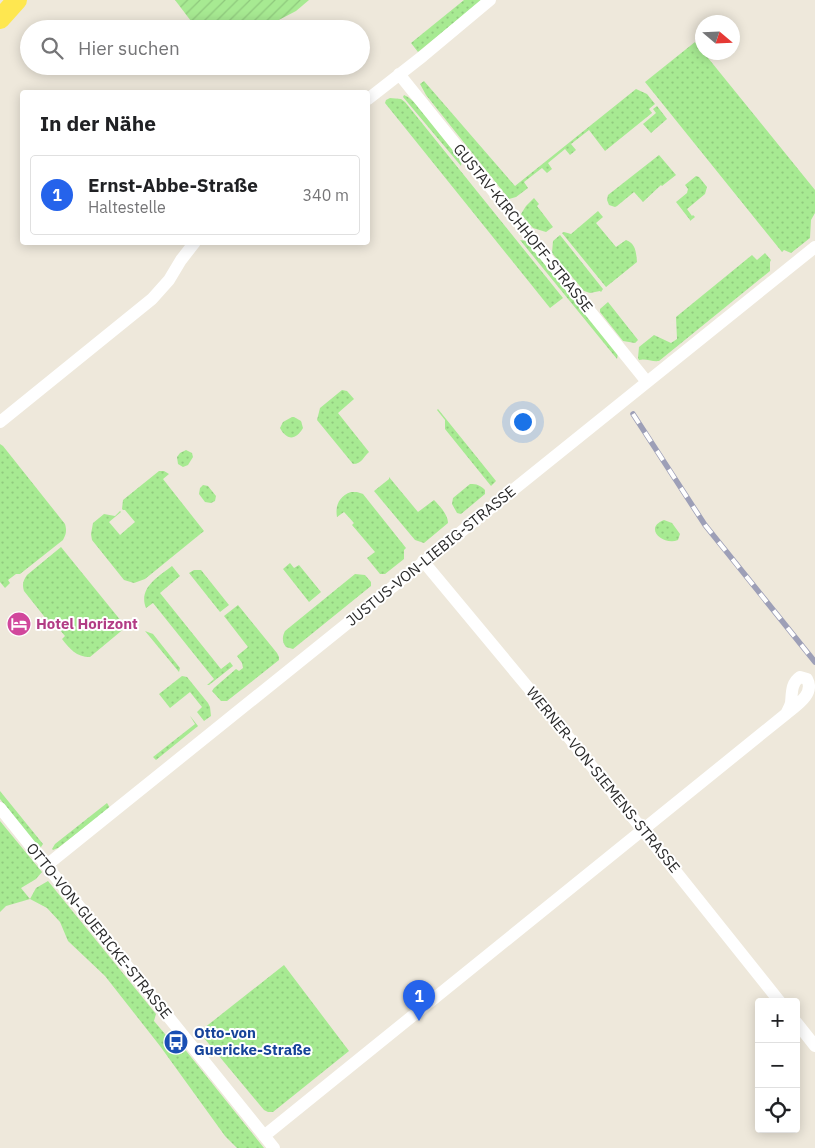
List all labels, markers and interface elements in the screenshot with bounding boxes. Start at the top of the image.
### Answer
north arrow [695,15,740,60]
search box [20,20,370,75]
icon: search [38,34,66,62]
text: Hier suchen [78,36,180,60]
text: In der Nähe [40,109,156,137]
street label: GUSTAV-KIRCHHOFF-STRASSE [449,140,597,316]
text: Ernst-Abbe-Straße [88,173,258,197]
text: 1 [52,185,62,205]
text: 340 m [302,185,349,205]
text: Haltestelle [88,197,166,217]
your location [510,409,536,435]
street label: JUSTUS-VON-LIEBIG-STRASSE [342,481,519,630]
hotel icon: Hotel Horizont [6,611,32,637]
place label: Hotel Horizont [36,614,138,633]
street label: WERNER-VON-SIEMENS-STRASSE [522,683,684,877]
street label: OTTO-VON-GUERICKE-STRASSE [22,839,176,1023]
pin: 1 [403,980,435,1021]
map controls [755,998,800,1133]
button: + [755,998,800,1043]
place label: Otto-von Guericke-Straße [194,1023,311,1059]
bus stop icon: Otto-von Guericke-Straße [163,1029,189,1055]
button: − [755,1043,800,1088]
button: locate [755,1088,800,1133]

